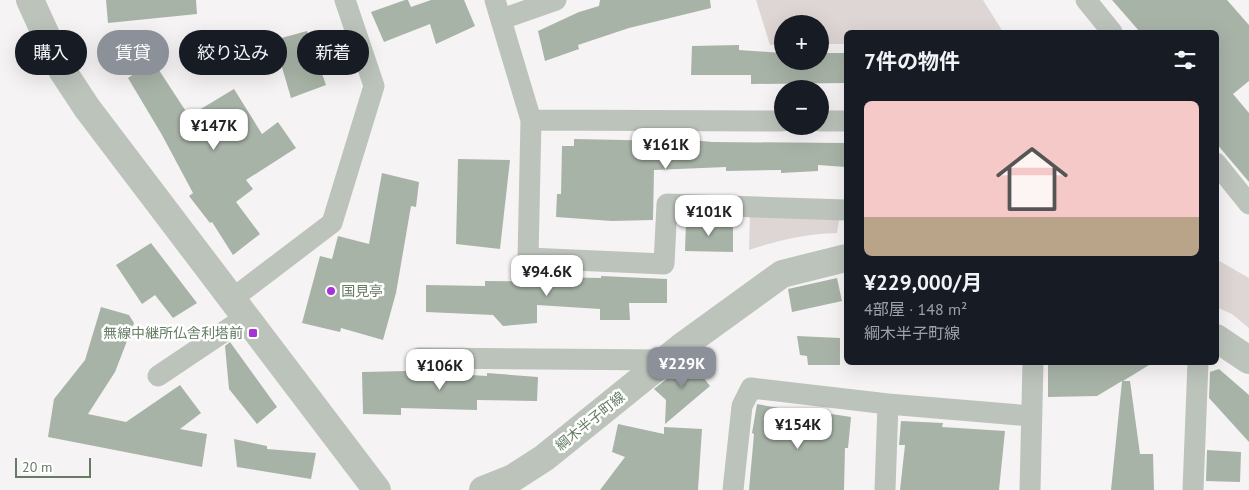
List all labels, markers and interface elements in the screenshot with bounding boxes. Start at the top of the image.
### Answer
map controls [774,15,829,135]
button: + [774,15,829,70]
chip: 購入 [15,30,87,75]
chip: 賃貸 [97,30,169,75]
chip: 絞り込み [179,30,287,75]
chip: 新着 [297,30,369,75]
icon: filters [1171,46,1199,74]
text: 7件の物件 [864,48,960,75]
button: − [774,80,829,135]
pin: ¥147K [179,108,249,151]
text: ¥147K [191,115,237,135]
pin: ¥161K [631,128,701,170]
text: ¥161K [643,134,689,154]
icon: home [987,134,1077,224]
pin: ¥101K [674,194,744,237]
text: ¥101K [686,201,732,221]
pin: ¥94.6K [506,254,588,297]
text: ¥94.6K [522,261,572,281]
text: ¥229,000/月 [864,269,982,296]
place label: 国見亭 [341,282,383,300]
marker: 国見亭 [325,285,337,297]
text: 4部屋 · 148 m² [864,299,967,319]
text: 綱木半子町線 [864,323,960,343]
place label: 無線中継所仏舎利塔前 [103,324,243,342]
marker: 無線中継所仏舎利塔前 [247,327,259,339]
pin: ¥229K [647,346,717,389]
pin: ¥106K [405,348,475,391]
text: ¥229K [659,353,705,373]
text: ¥106K [417,355,463,375]
street label: 綱木半子町線 [552,388,628,454]
pin: ¥154K [763,408,833,450]
text: ¥154K [775,414,821,434]
scale bar [15,455,91,478]
text: 20 m [22,458,52,476]

